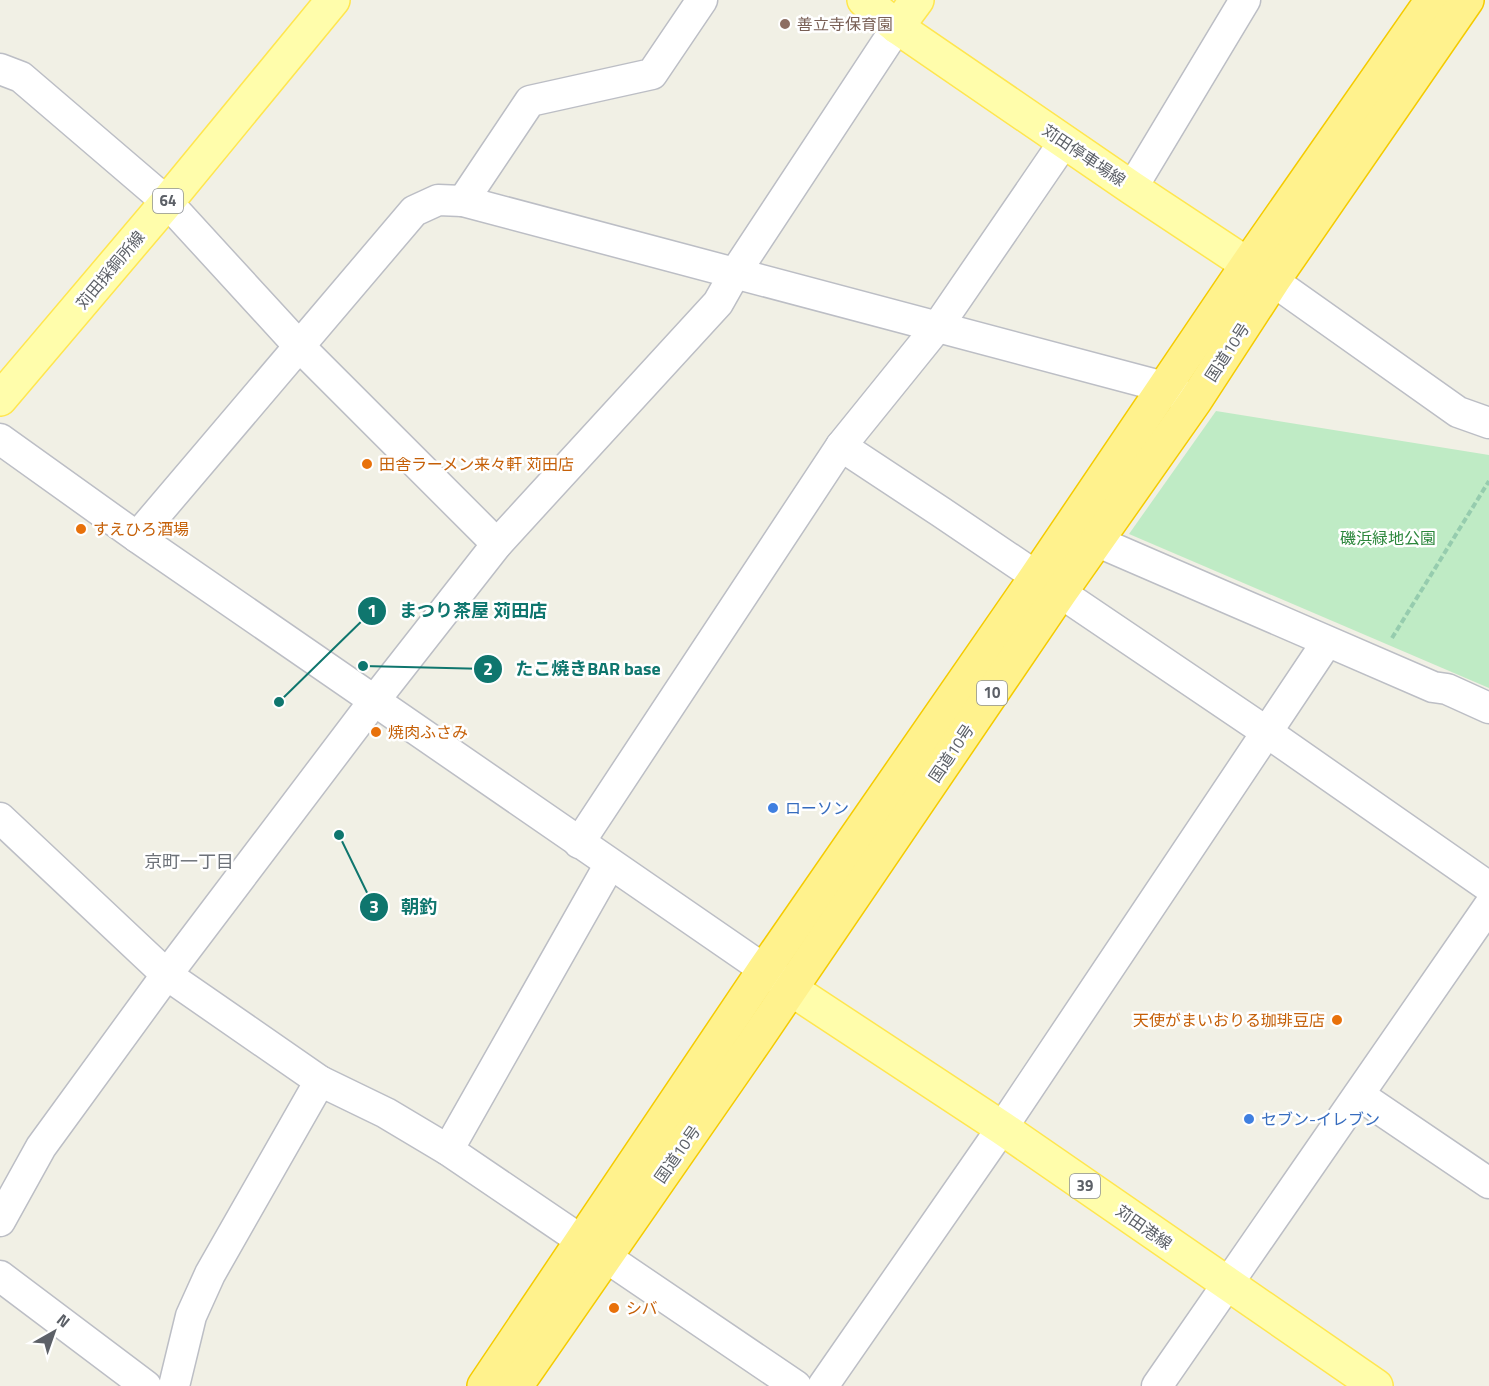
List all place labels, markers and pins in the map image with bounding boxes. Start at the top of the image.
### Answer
place label: 善立寺保育園 [797,12,893,36]
marker: 善立寺保育園 [778,17,792,31]
place label: 田舎ラーメン来々軒 苅田店 [379,452,574,476]
marker: 田舎ラーメン来々軒 苅田店 [360,457,374,471]
place label: すえひろ酒場 [93,517,189,541]
marker: すえひろ酒場 [74,522,88,536]
callout: まつり茶屋 苅田店 [357,593,559,629]
callout: たこ焼きBAR base [473,651,672,687]
place label: 焼肉ふさみ [388,720,468,744]
marker: 焼肉ふさみ [369,725,383,739]
place label: ローソン [785,796,849,820]
marker: ローソン [766,801,780,815]
callout: 朝釣 [359,889,449,925]
place label: 天使がまいおりる珈琲豆店 [1133,1008,1325,1032]
marker: 天使がまいおりる珈琲豆店 [1330,1013,1344,1027]
place label: セブン-イレブン [1261,1107,1380,1131]
marker: セブン-イレブン [1242,1112,1256,1126]
place label: シバ [626,1296,658,1320]
marker: シバ [607,1301,621,1315]

